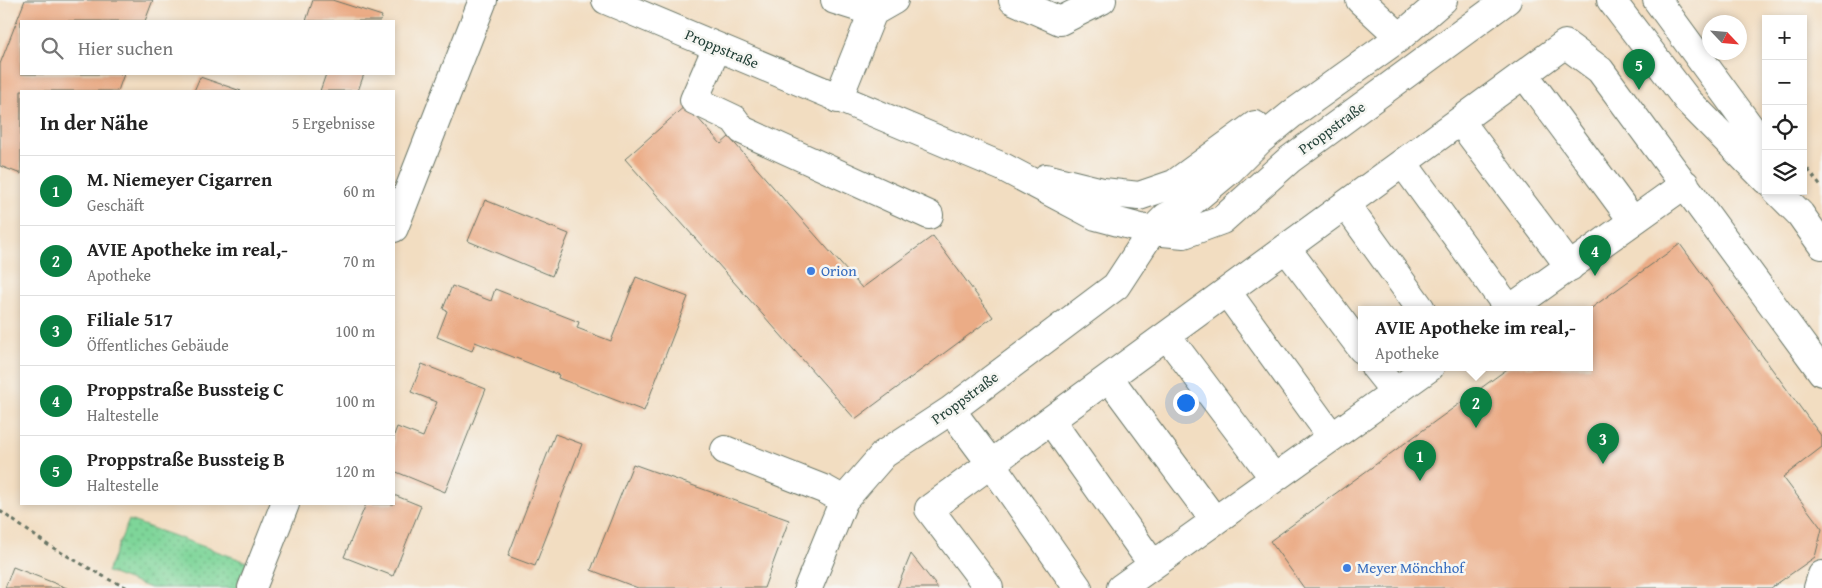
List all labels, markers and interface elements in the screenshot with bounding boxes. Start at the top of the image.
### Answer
north arrow [1702,15,1747,60]
map controls [1762,15,1807,195]
button: + [1762,15,1807,60]
search box [20,20,395,75]
street label: Proppstraße [682,24,762,73]
icon: search [38,34,66,62]
text: Hier suchen [78,34,173,62]
pin: 5 [1623,49,1655,90]
button: − [1762,60,1807,105]
street label: Proppstraße [1294,96,1369,159]
button: locate [1762,105,1807,150]
text: In der Nähe [40,107,148,138]
text: 5 Ergebnisse [292,111,375,135]
button: layers [1762,150,1807,195]
text: M. Niemeyer Cigarren [87,165,272,193]
text: 1 [52,179,60,203]
text: 60 m [343,179,375,203]
text: Geschäft [87,193,144,217]
text: AVIE Apotheke im real,- [87,235,288,263]
pin: 4 [1579,235,1611,276]
text: 2 [52,249,60,273]
text: 70 m [343,249,375,273]
place label: Orion [821,260,857,281]
text: Apotheke [87,263,151,287]
marker: Orion [805,265,817,277]
text: Filiale 517 [87,305,173,333]
popup [1358,306,1593,371]
text: AVIE Apotheke im real,- [1375,313,1576,341]
text: 3 [52,319,60,343]
text: 100 m [335,319,375,343]
text: Öffentliches Gebäude [87,333,229,357]
text: Apotheke [1375,341,1439,365]
street label: Proppstraße [927,366,1002,429]
text: Proppstraße Bussteig C [87,375,284,403]
pin: 2 [1460,387,1492,428]
text: 4 [52,389,60,413]
text: 100 m [335,389,375,413]
your location [1173,390,1199,416]
text: Haltestelle [87,403,159,427]
pin: 3 [1587,423,1619,464]
pin: 1 [1404,440,1436,481]
text: Proppstraße Bussteig B [87,445,285,473]
text: 5 [52,459,60,483]
text: 120 m [335,459,375,483]
text: Haltestelle [87,473,159,497]
place label: Meyer Mönchhof [1357,557,1466,578]
marker: Meyer Mönchhof [1341,562,1353,574]

